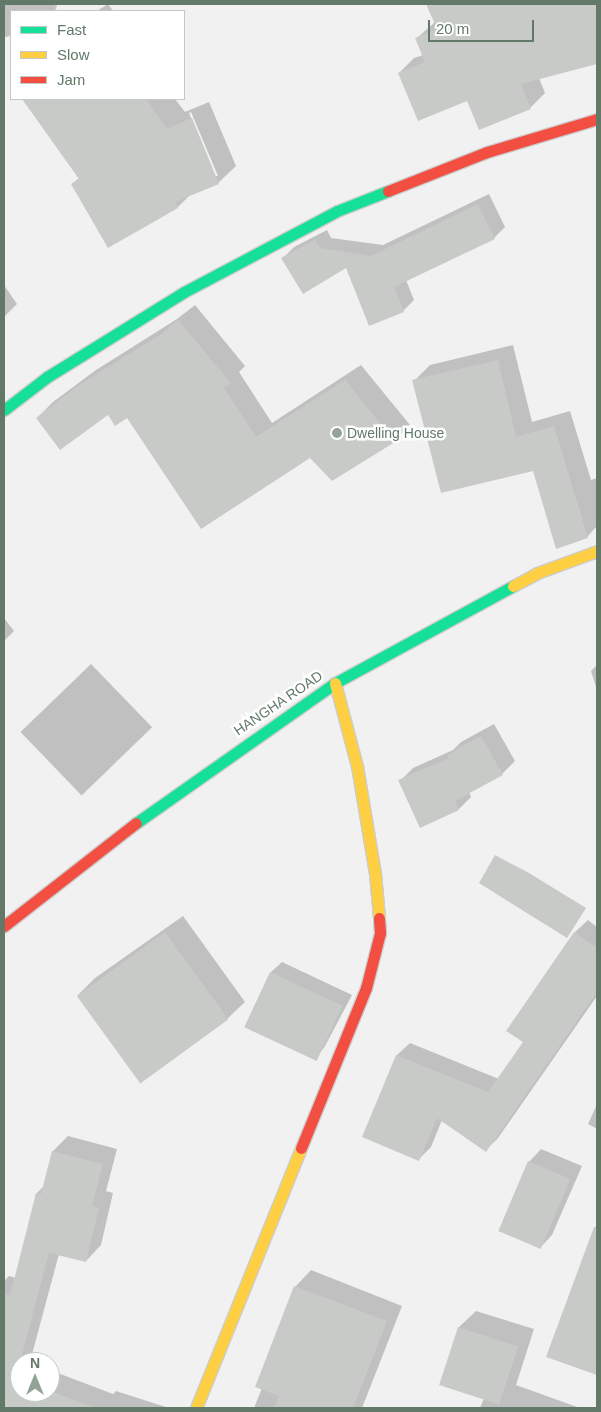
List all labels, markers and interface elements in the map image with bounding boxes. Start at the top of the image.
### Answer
legend [10,10,185,100]
scale bar [431,10,537,42]
text: 20 m [436,20,469,37]
text: Fast [57,21,86,38]
text: Slow [57,46,90,63]
text: Jam [57,71,85,88]
place label: Dwelling House [347,425,444,441]
marker: Dwelling House [331,427,343,439]
street label: HANGHA ROAD [230,667,326,739]
north arrow [10,1352,60,1402]
text: N [30,1355,40,1371]

